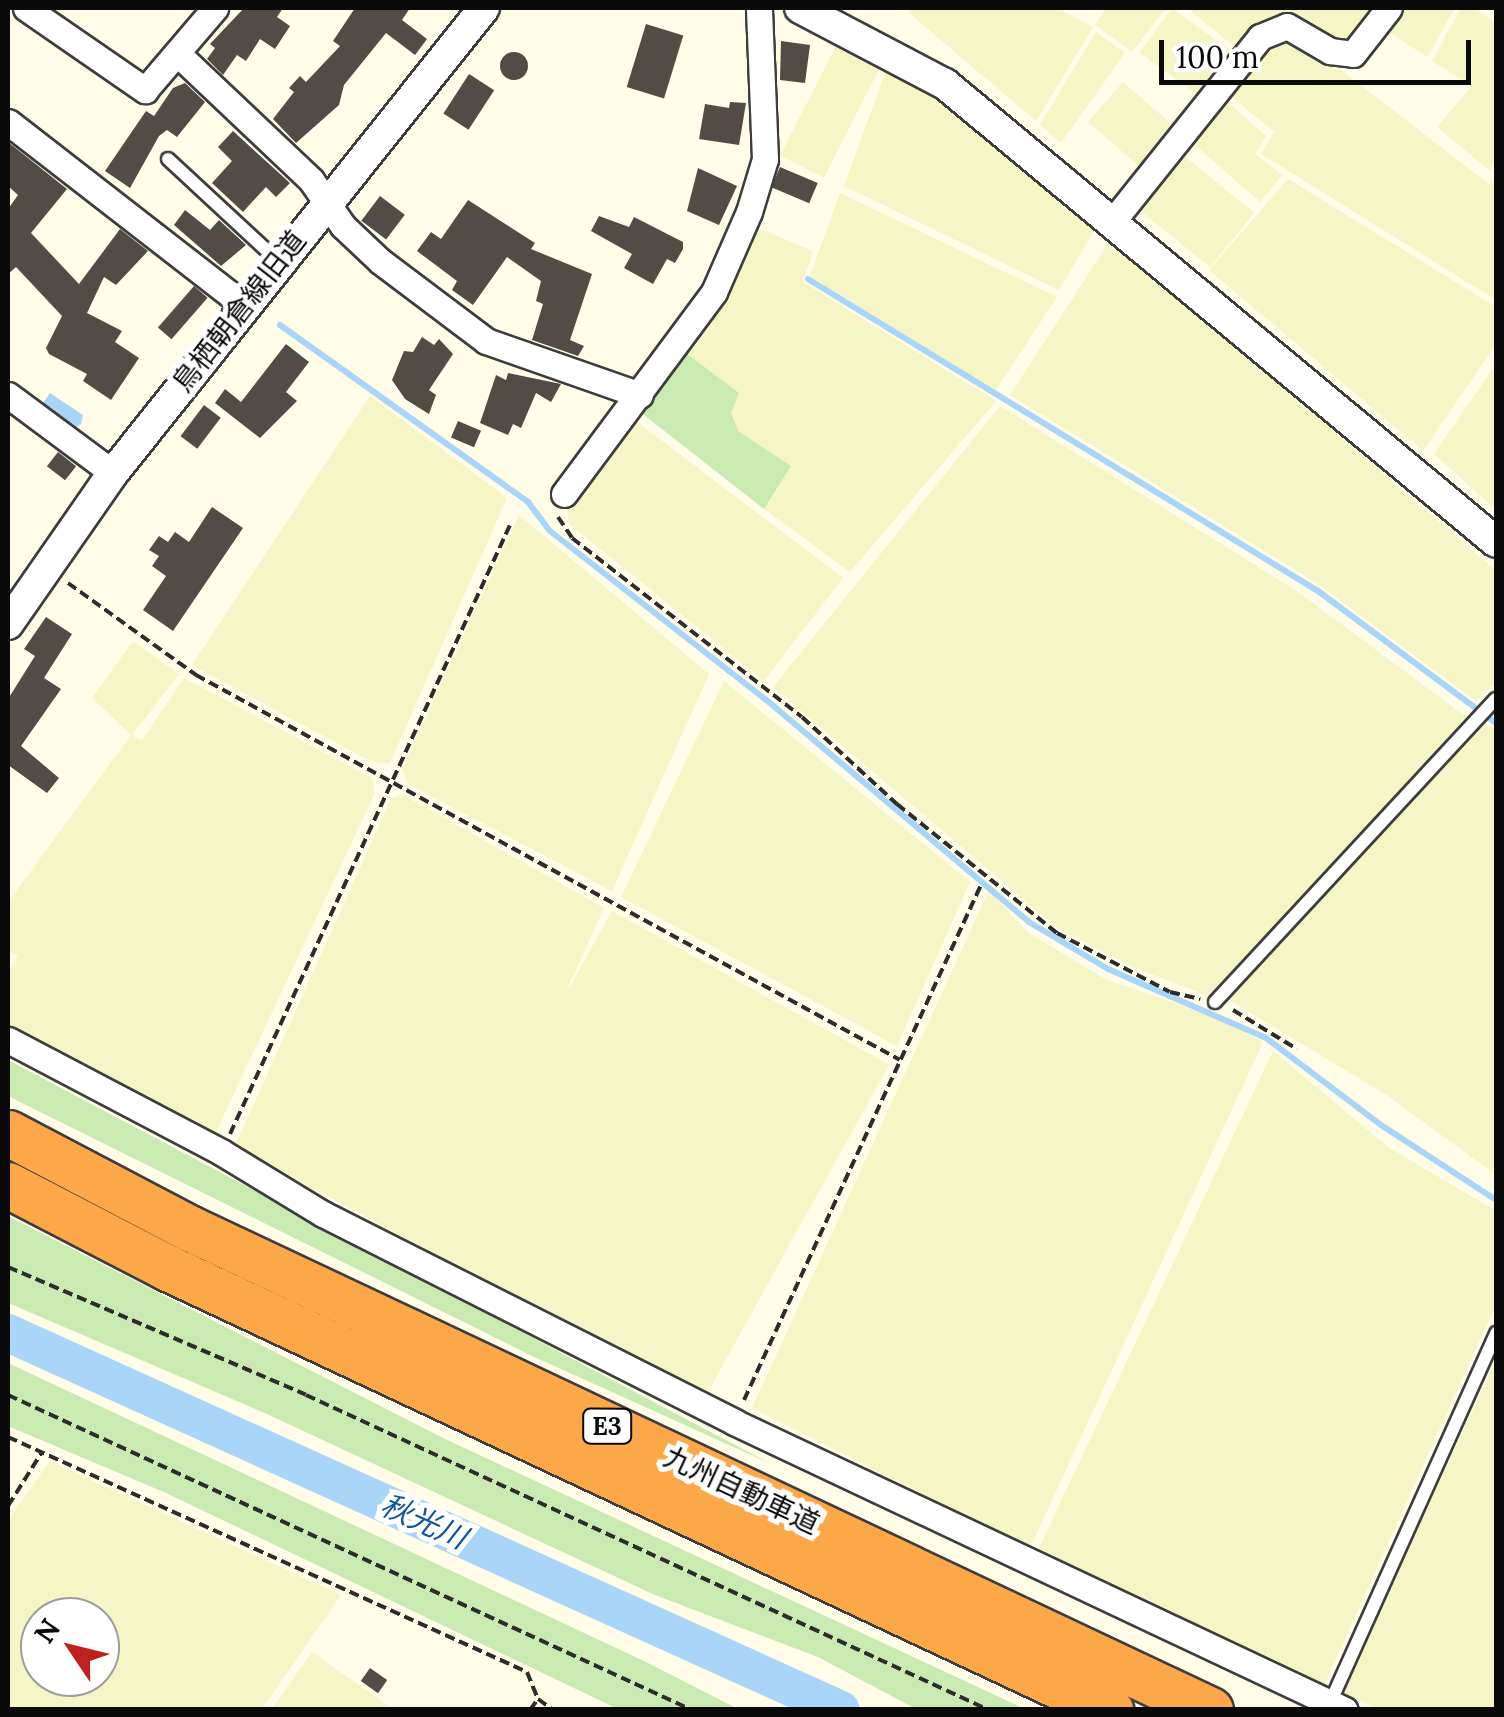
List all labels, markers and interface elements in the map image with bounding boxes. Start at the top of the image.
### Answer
scale bar [1164,20,1476,82]
text: 100 m [1176,38,1259,76]
street label: 鳥栖朝倉線旧道 [165,223,313,399]
road number: E3 [582,1406,632,1446]
street label: 九州自動車道 [659,1439,825,1541]
water label: 秋光川 [376,1486,472,1556]
north arrow [20,1597,120,1697]
text: N [26,1612,68,1650]

